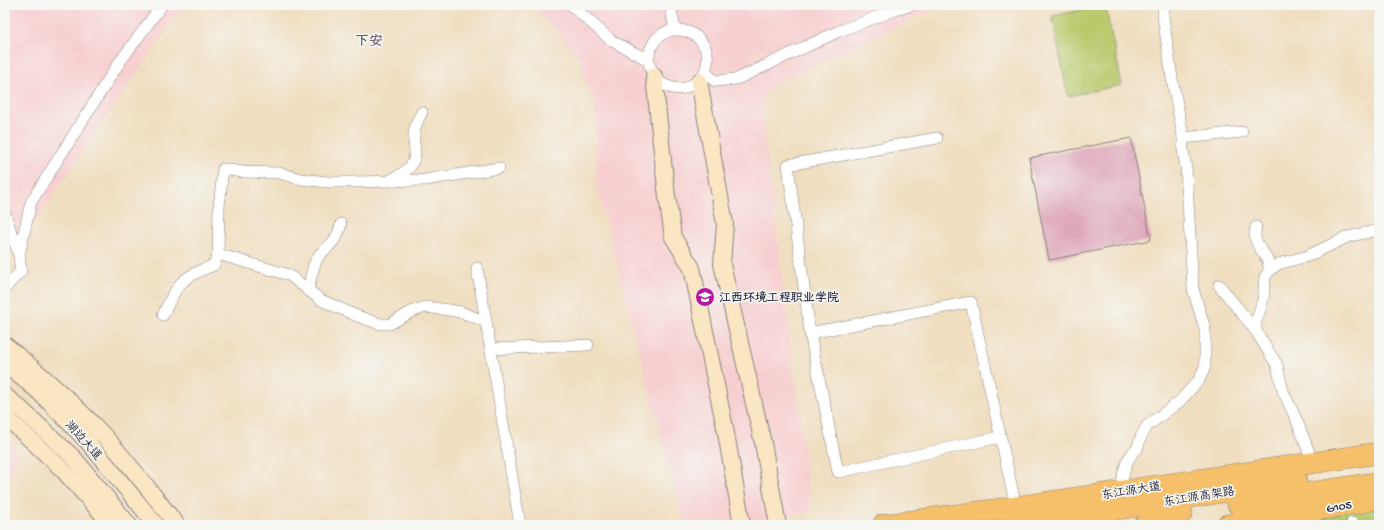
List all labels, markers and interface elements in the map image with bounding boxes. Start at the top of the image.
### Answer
district label: 下安 [355,34,383,51]
school or university icon: 江西环境工程职业学院 [694,286,716,308]
place label: 江西环境工程职业学院 [719,290,839,306]
street label: 湖边大道 [61,418,105,464]
street label: 东江源大道 [1100,479,1162,504]
street label: 东江源高架路 [1162,484,1236,511]
street label: G105 [1326,499,1353,517]

